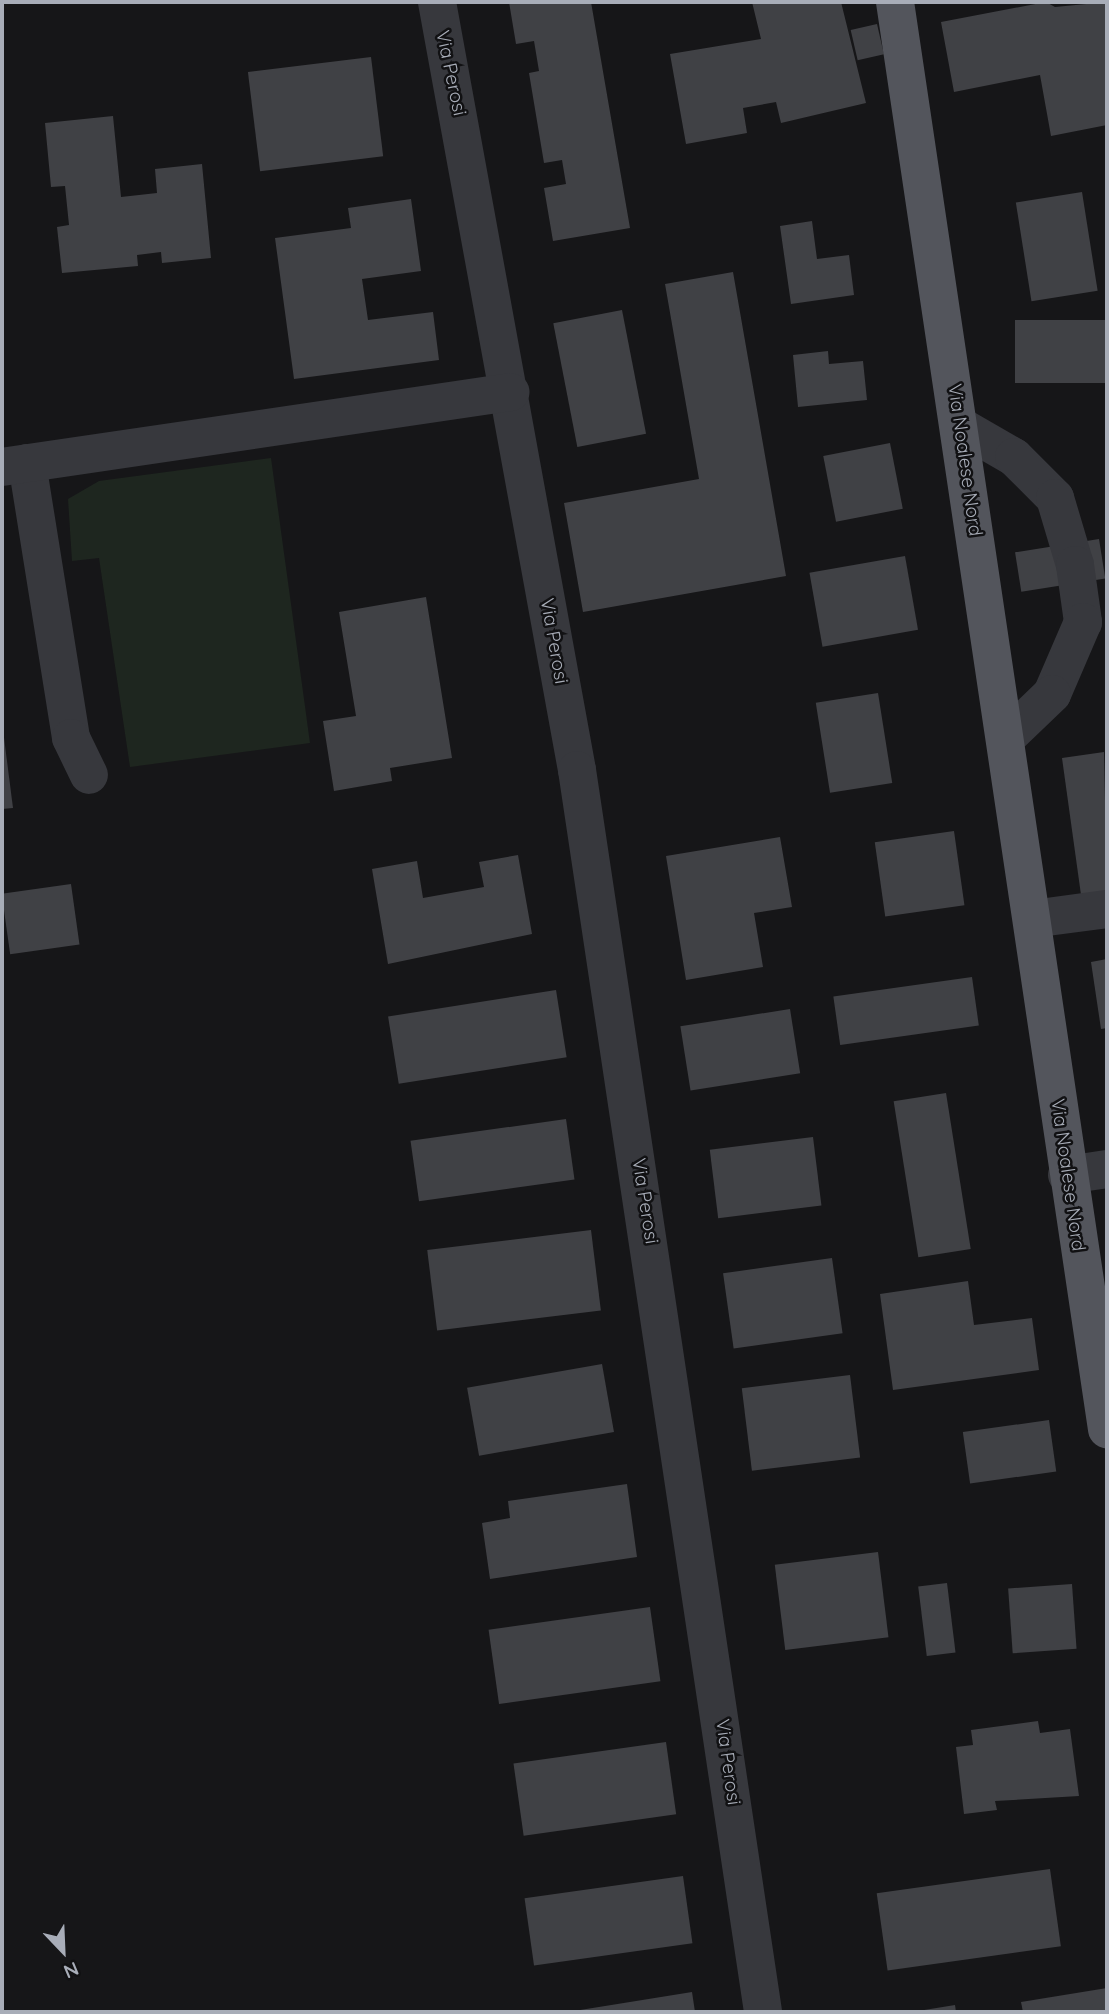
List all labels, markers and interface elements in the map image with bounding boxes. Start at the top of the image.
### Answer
street label: Via Perosi [431,28,471,118]
street label: Via Noalese Nord [943,382,987,538]
street label: Via Perosi [535,596,573,686]
street label: Via Noalese Nord [1046,1097,1090,1253]
street label: Via Perosi [627,1156,663,1246]
street label: Via Perosi [711,1718,745,1806]
north arrow [28,1916,98,1986]
text: N [60,1957,82,1984]

